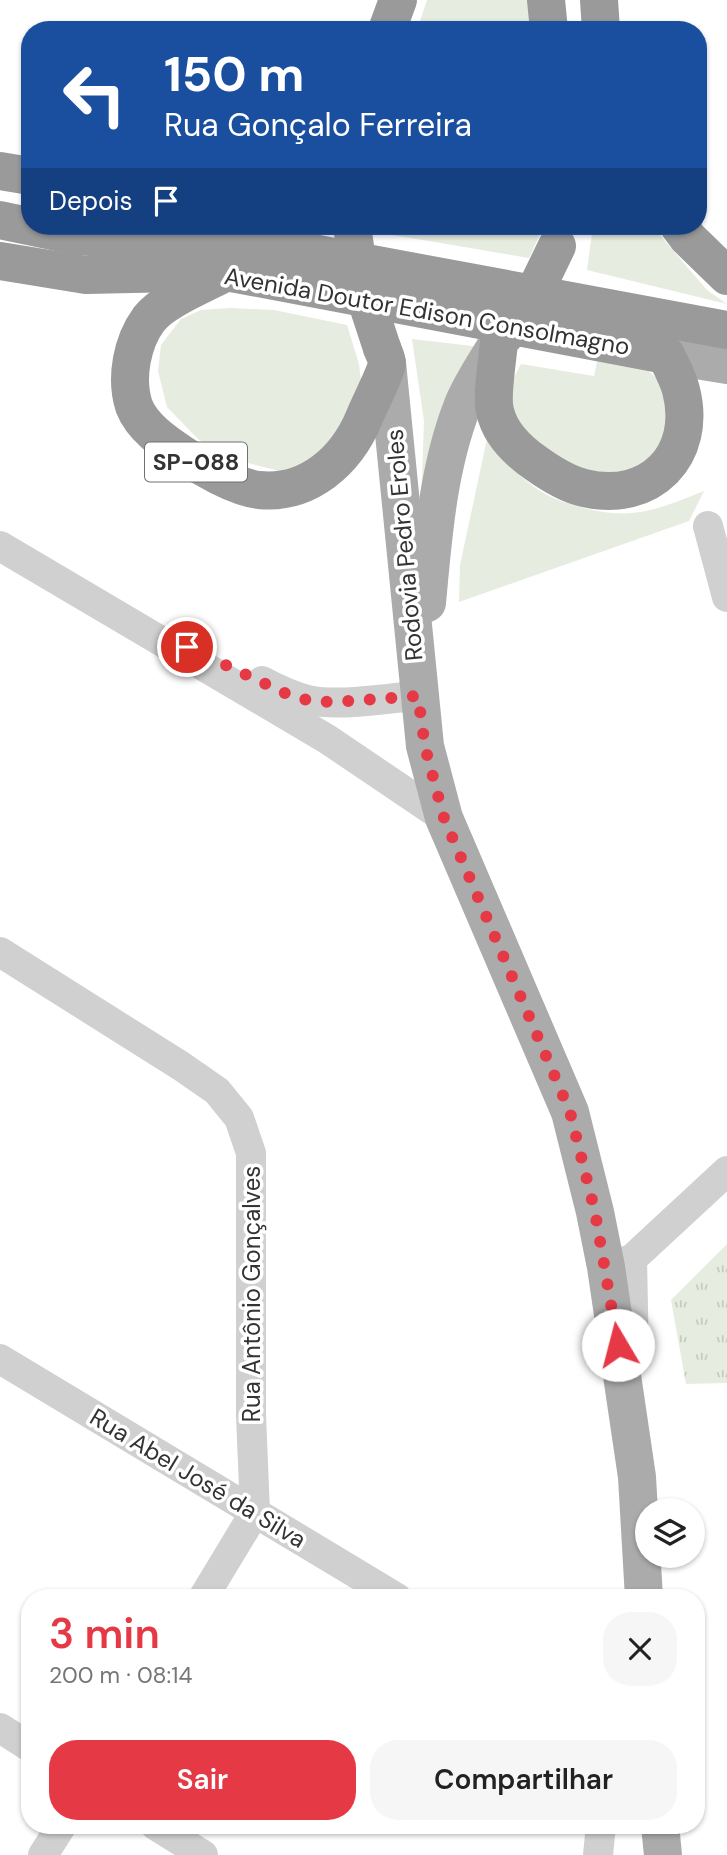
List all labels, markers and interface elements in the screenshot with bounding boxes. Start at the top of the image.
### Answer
text: 150 m [164,42,304,106]
icon: left [49,49,140,140]
text: Rua Gonçalo Ferreira [164,104,472,146]
icon: arrive [147,182,185,220]
text: Depois [49,184,133,218]
street label: Avenida Doutor Edison Consolmagno [222,260,632,362]
street label: Rodovia Pedro Eroles [378,428,430,662]
road number: SP-088 [145,442,247,482]
pin [157,617,217,677]
icon: arrive [168,628,206,666]
street label: Rua Antônio Gonçalves [236,1166,267,1422]
position arrow [581,1308,655,1382]
street label: Rua Abel José da Silva [84,1401,312,1555]
map controls [635,1498,705,1568]
button: layers [635,1498,705,1568]
text: 3 min [49,1606,160,1661]
button: close [603,1612,677,1686]
text: 200 m · 08:14 [49,1660,192,1690]
button: Sair [49,1740,356,1820]
button: Compartilhar [370,1740,677,1820]

